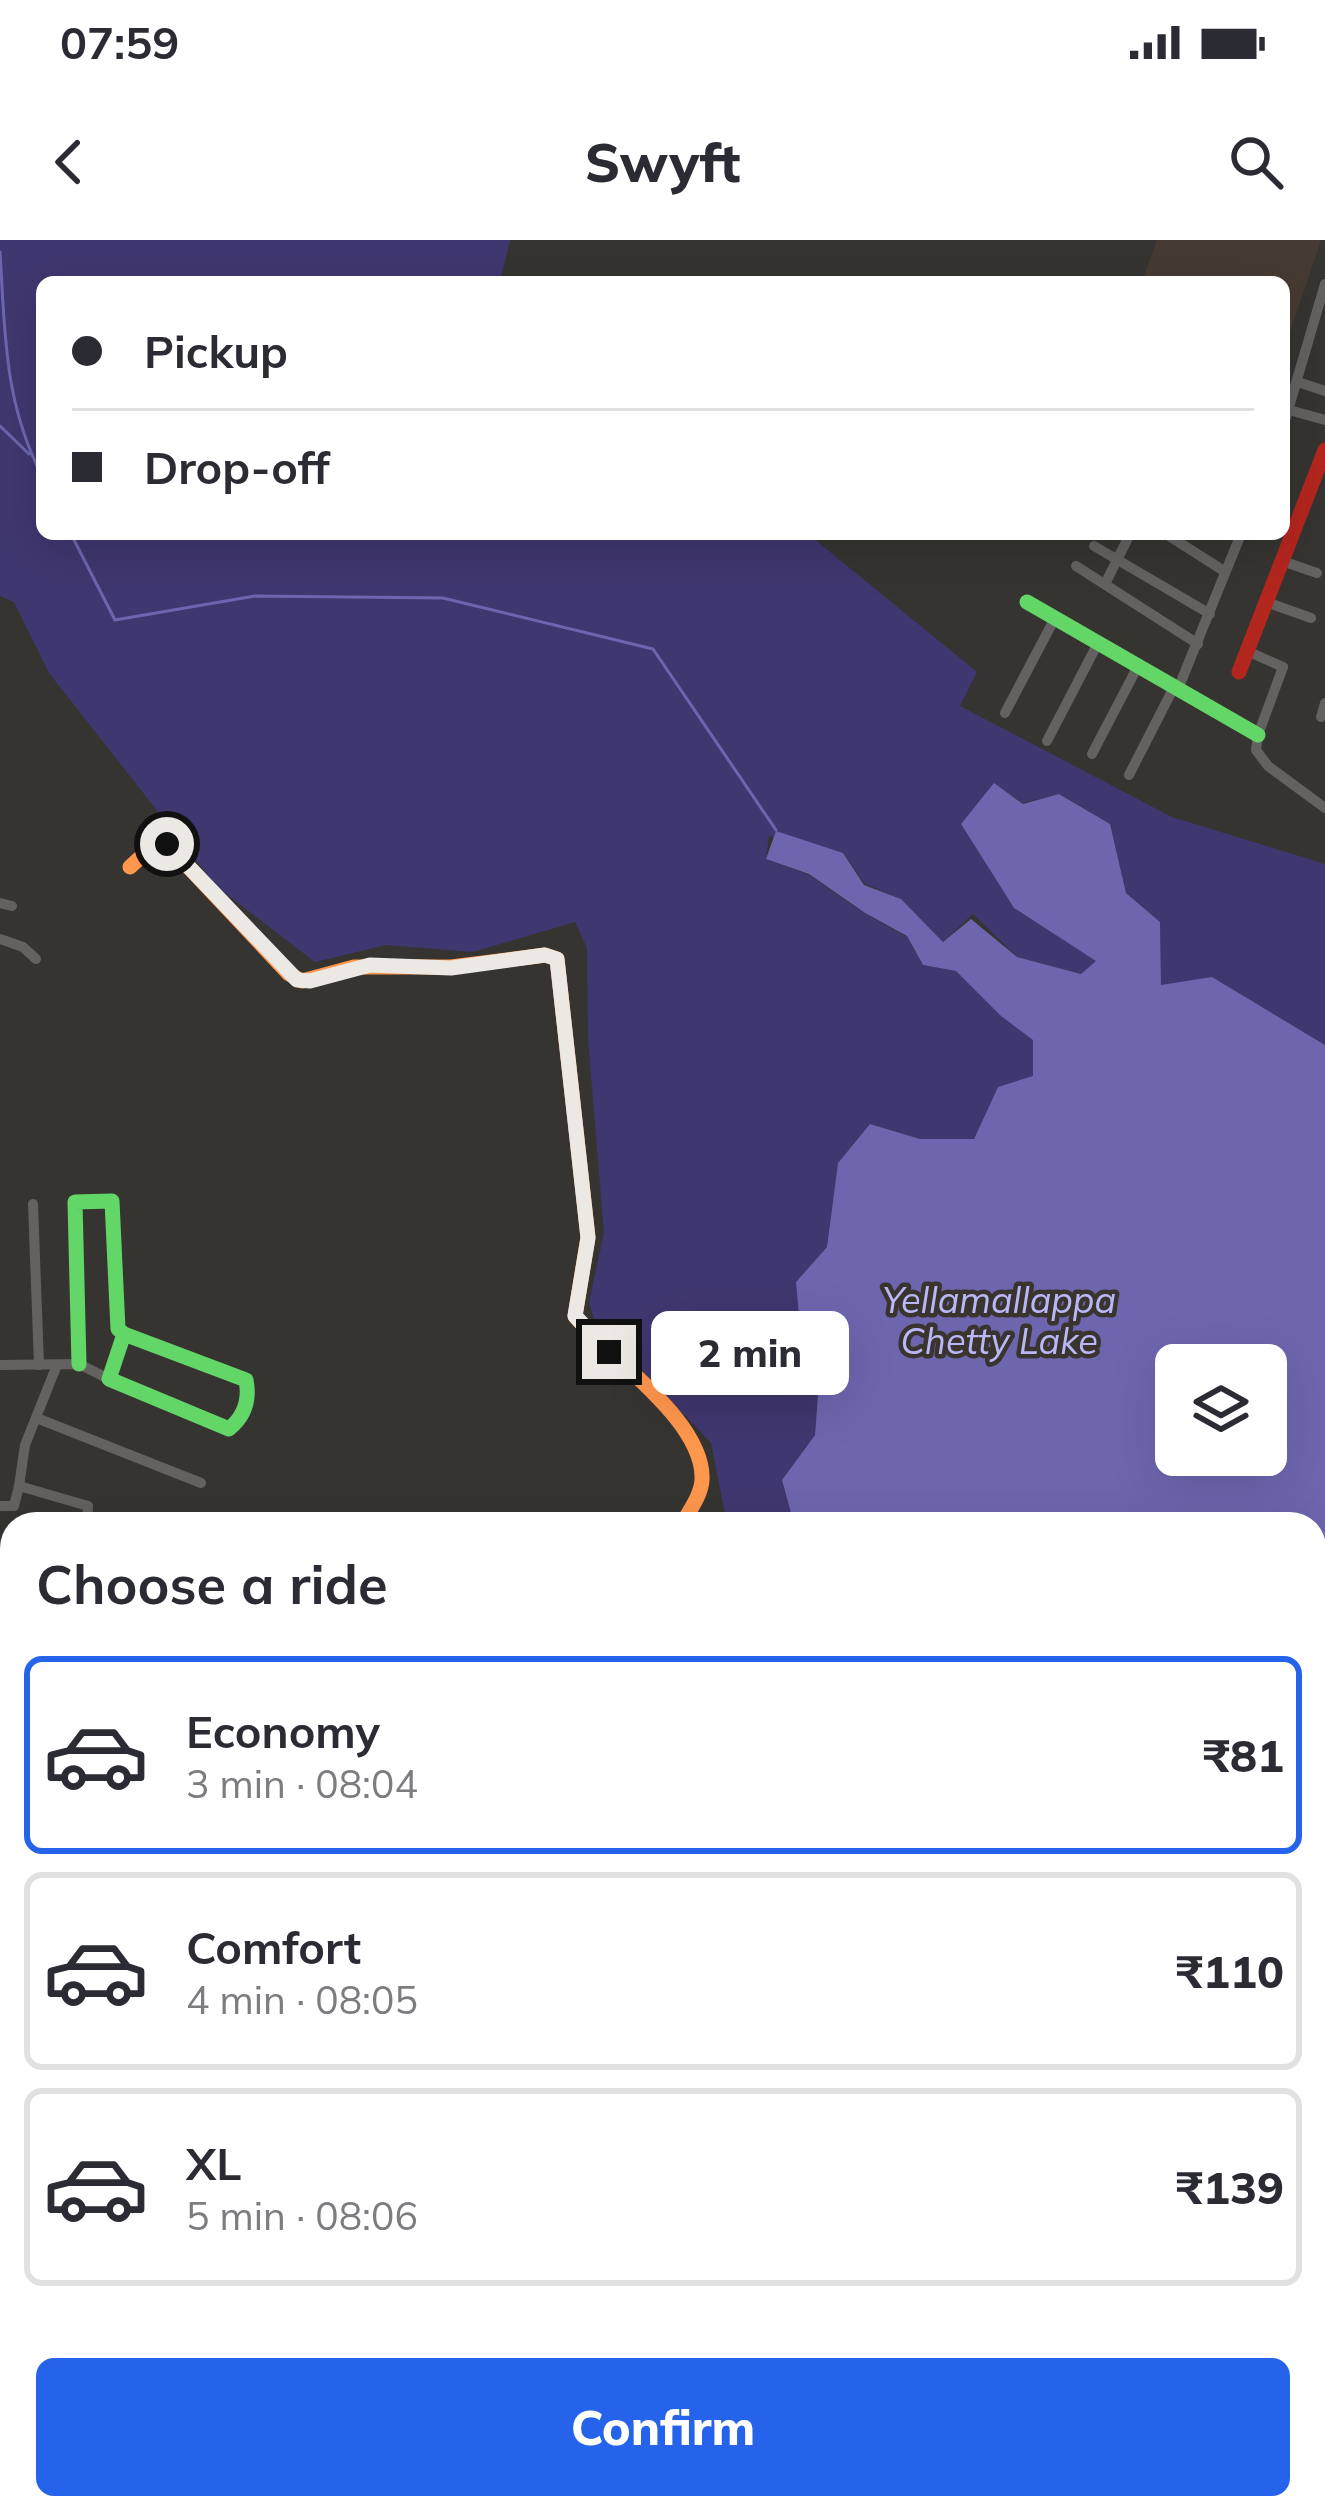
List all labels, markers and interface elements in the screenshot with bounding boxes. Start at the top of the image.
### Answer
text: 07:59 [60,14,179,70]
text: Swyft [585,128,740,196]
icon: back [36,129,102,195]
icon: search [1223,129,1289,195]
text: Pickup [144,323,288,379]
text: Drop-off [144,439,330,495]
route start [140,817,194,871]
water label: Yellamallappa Chetty Lake [882,1277,1116,1363]
callout: 2 min [651,1310,849,1394]
route end [582,1325,636,1379]
text: 2 min [698,1328,802,1377]
map controls [1155,1344,1287,1476]
button: layers [1155,1344,1287,1476]
text: Choose a ride [36,1550,388,1618]
icon: car [42,1701,150,1809]
text: Economy [186,1703,380,1759]
text: ₹81 [1203,1727,1284,1783]
text: 3 min · 08:04 [186,1759,418,1808]
icon: car [42,1917,150,2025]
text: Comfort [186,1919,361,1975]
text: ₹110 [1176,1943,1284,1999]
text: 4 min · 08:05 [186,1975,418,2024]
icon: car [42,2133,150,2241]
text: XL [186,2135,241,2191]
text: ₹139 [1176,2159,1284,2215]
text: 5 min · 08:06 [186,2191,418,2240]
button: Confirm [36,2358,1290,2496]

